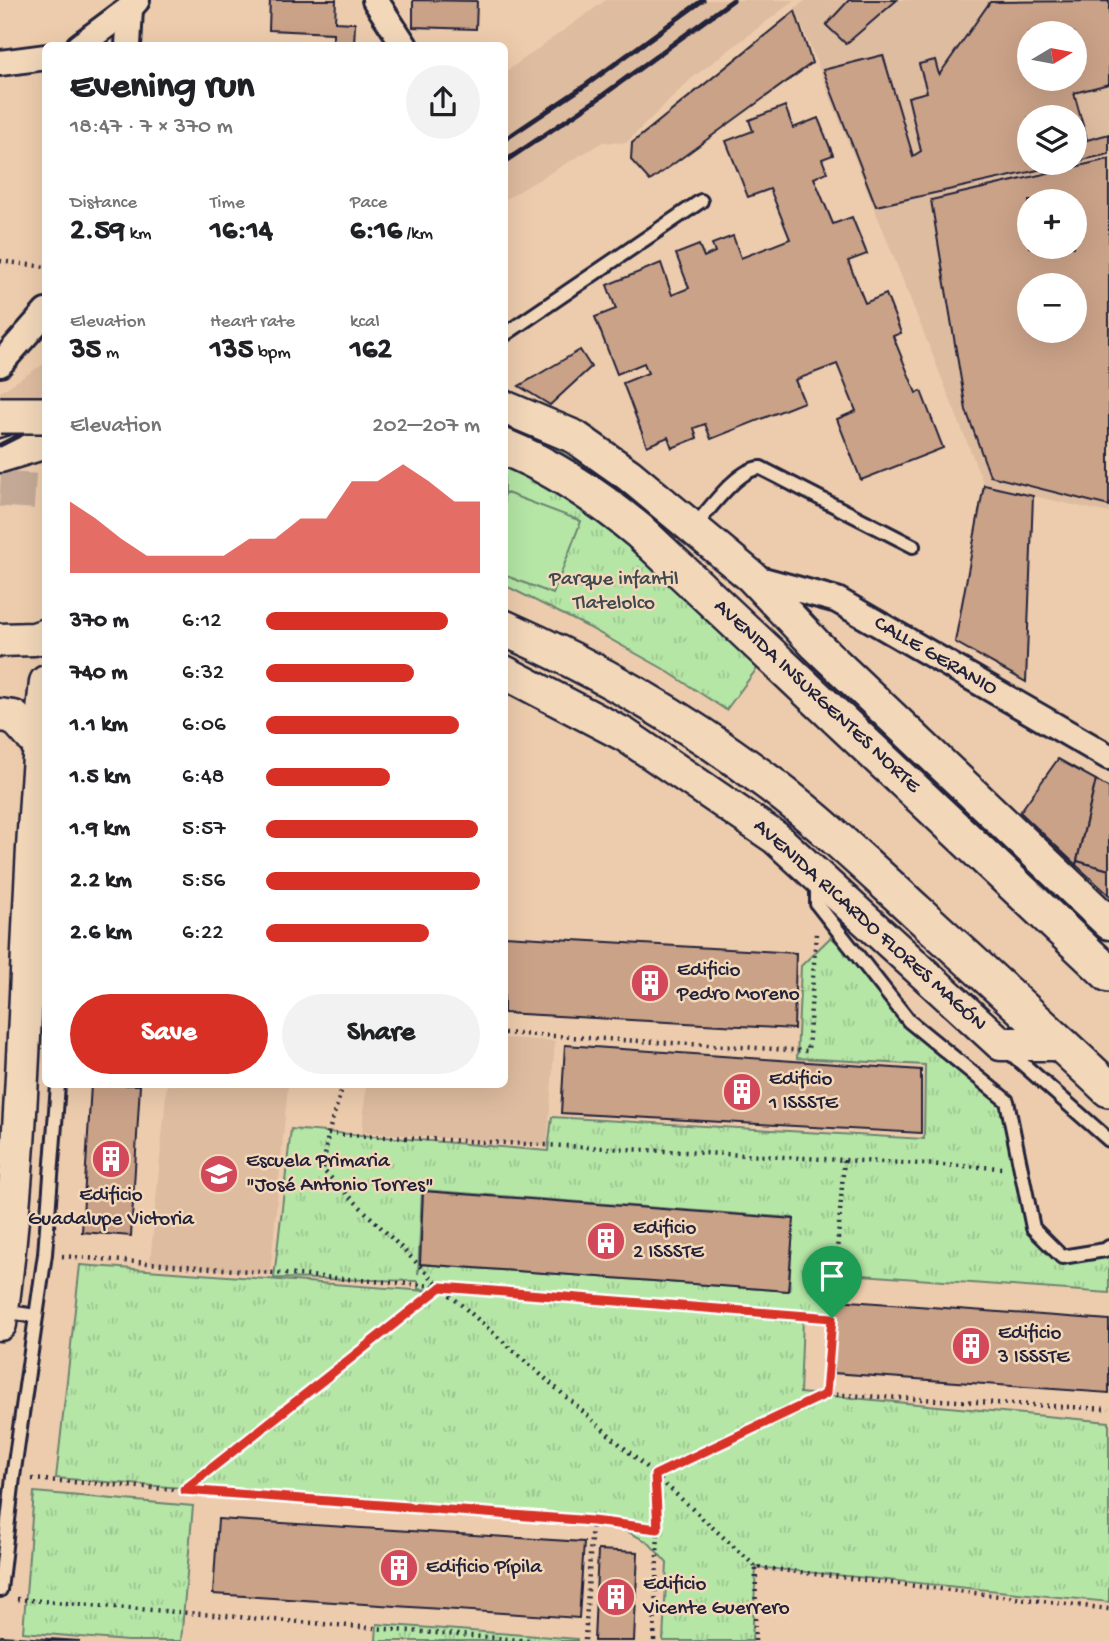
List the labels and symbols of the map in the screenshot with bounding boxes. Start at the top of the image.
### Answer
north arrow [1017,21,1087,91]
park label: Parque infantil Tlatelolco [548,568,679,617]
street label: AVENIDA INSURGENTES NORTE [708,595,925,800]
street label: CALLE GERANIO [869,612,1001,703]
street label: AVENIDA RICARDO FLORES MAGÓN [747,814,991,1038]
place label: Edificio Pedro Moreno [676,959,800,1008]
building icon: Edificio Pedro Moreno [629,962,671,1004]
place label: Edificio 1 ISSSTE [768,1068,839,1117]
building icon: Edificio 1 ISSSTE [721,1071,763,1113]
building icon: Edificio Guadalupe Victoria [90,1138,132,1180]
place label: Escuela Primaria "José Antonio Torres" [246,1150,434,1199]
school or university icon: Escuela Primaria "José Antonio Torres" [198,1153,240,1195]
place label: Edificio Guadalupe Victoria [28,1184,195,1233]
place label: Edificio 2 ISSSTE [633,1217,705,1266]
building icon: Edificio 2 ISSSTE [585,1220,627,1262]
pin [802,1246,862,1318]
place label: Edificio 3 ISSSTE [997,1322,1070,1371]
building icon: Edificio 3 ISSSTE [950,1325,992,1367]
building icon: Edificio Pípila [378,1547,420,1589]
place label: Edificio Pípila [426,1556,543,1581]
place label: Edificio Vicente Guerrero [642,1573,790,1622]
building icon: Edificio Vicente Guerrero [595,1576,637,1618]

